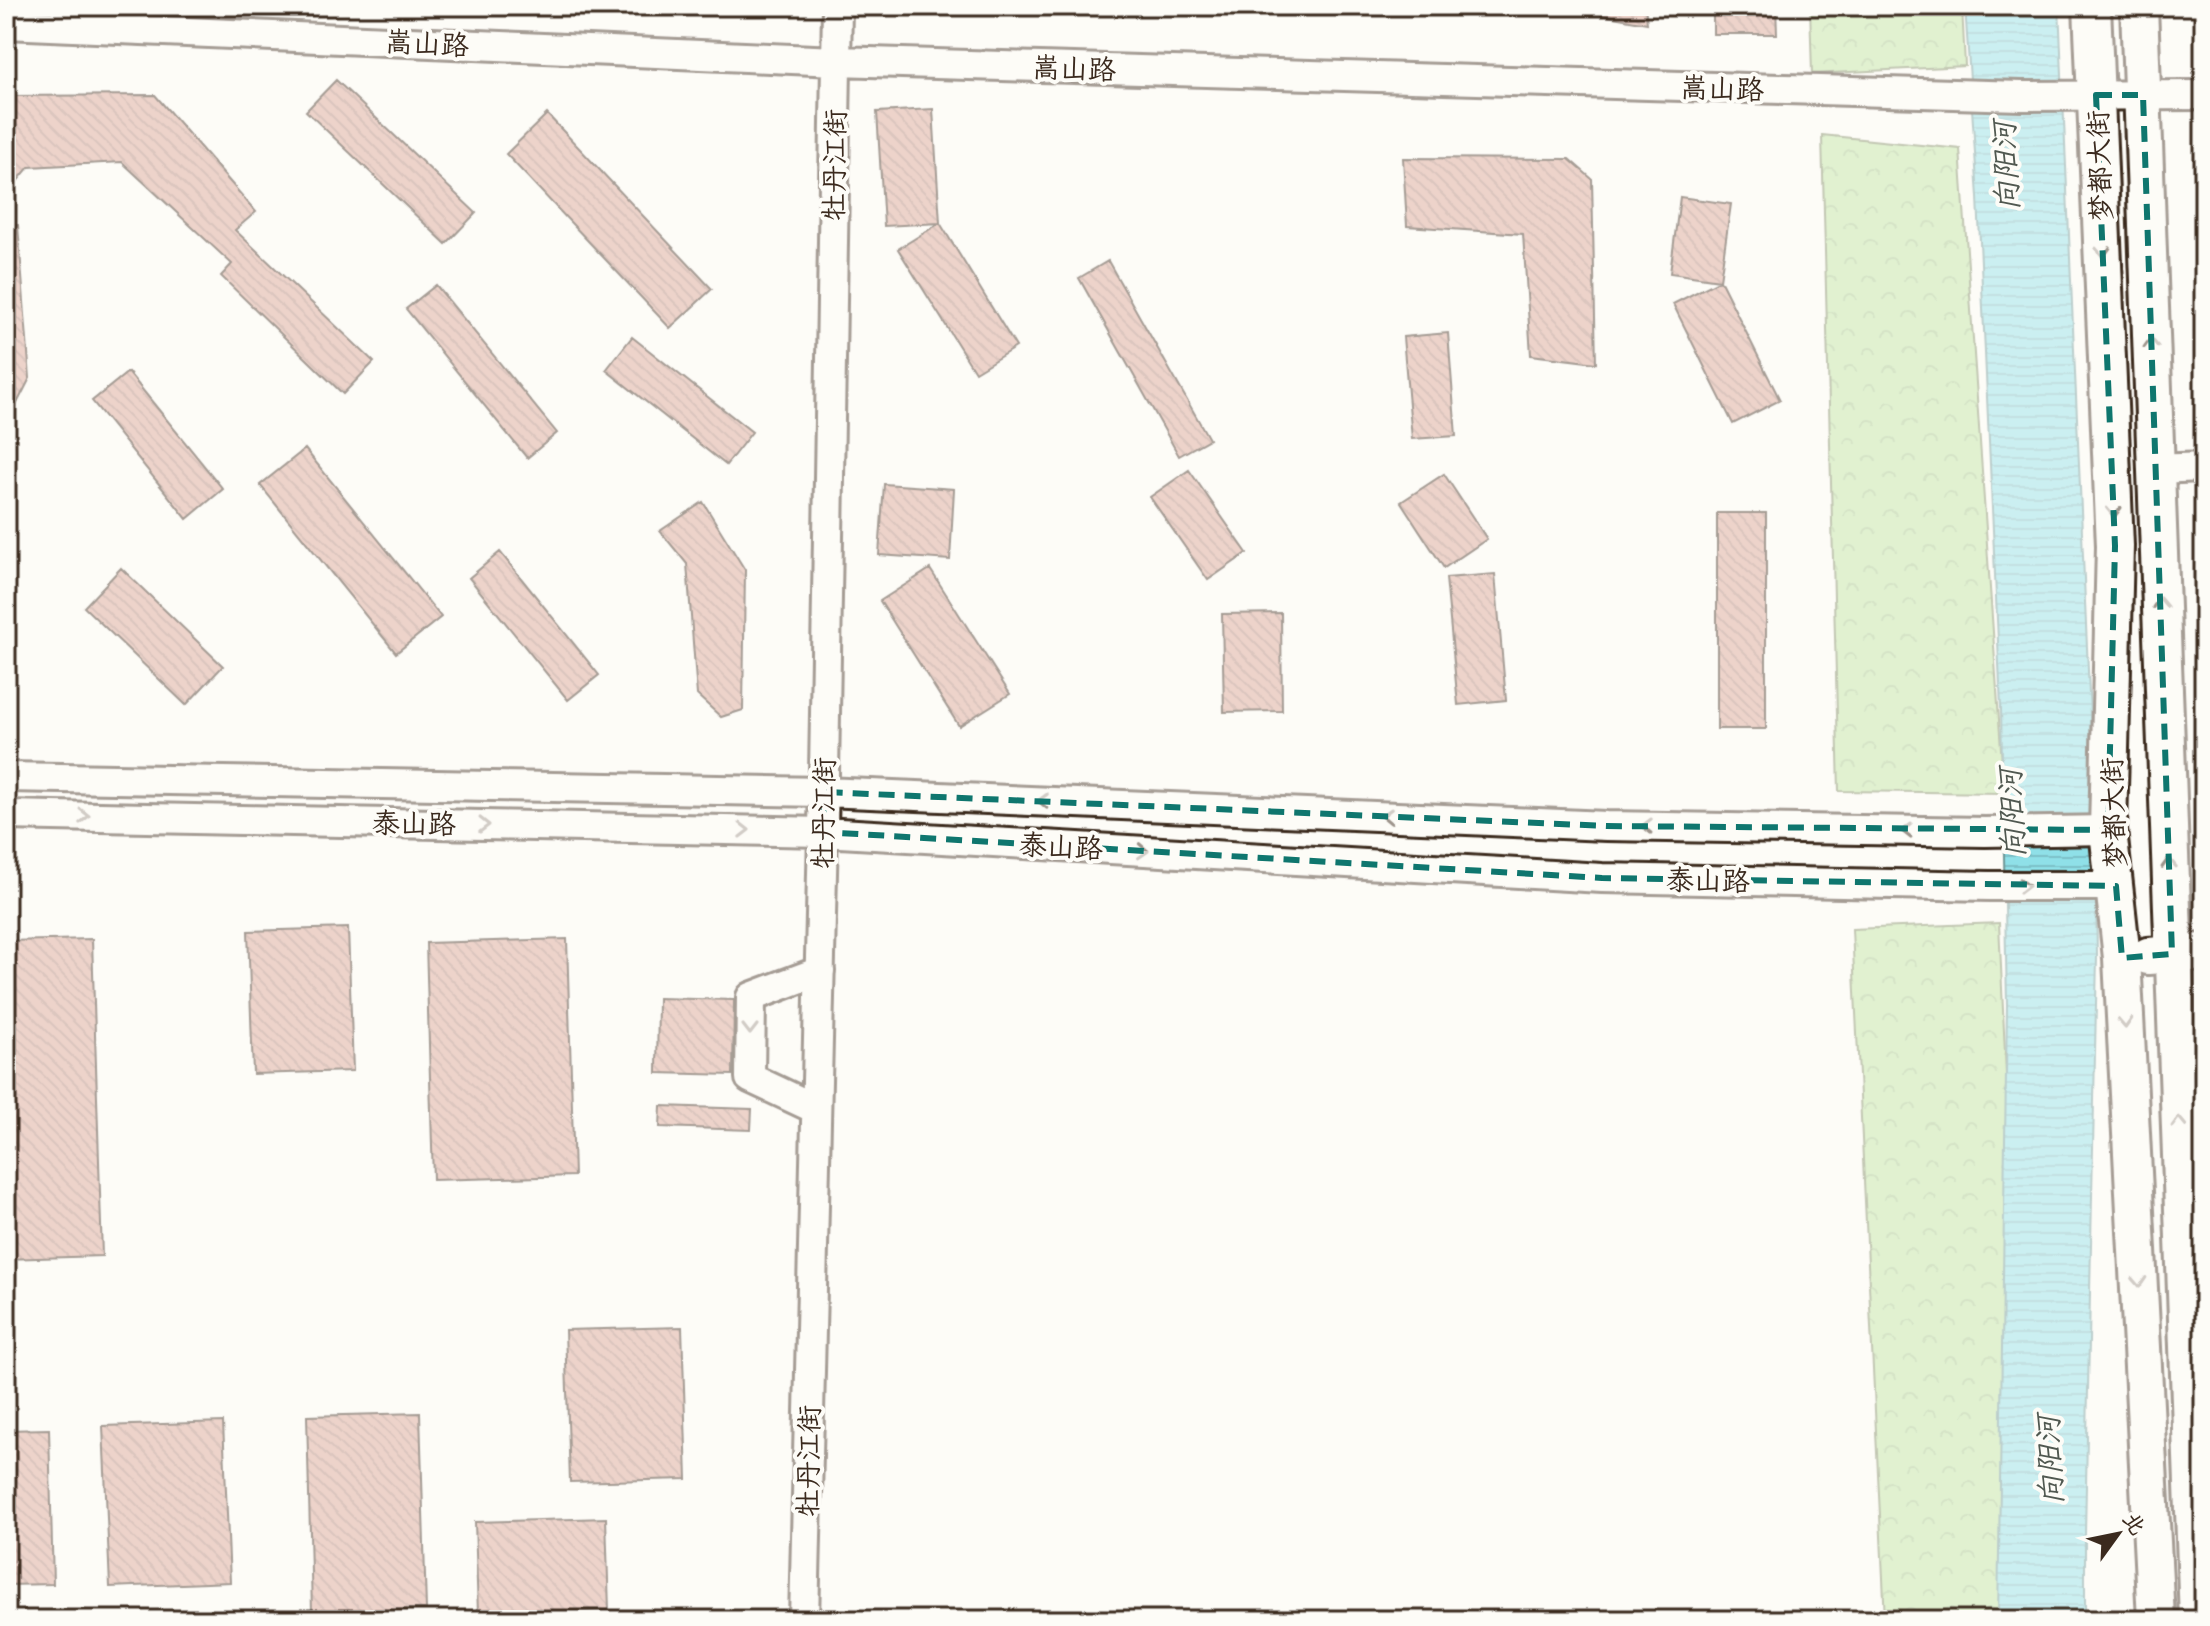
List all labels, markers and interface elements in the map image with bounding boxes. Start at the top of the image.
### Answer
street label: 嵩山路 [384,17,470,70]
street label: 嵩山路 [1031,43,1117,94]
street label: 嵩山路 [1679,63,1765,114]
street label: 牡丹江街 [809,109,860,221]
street label: 梦都大街 [2073,109,2126,223]
water label: 向阳河 [1976,115,2035,212]
one-way arrow [2094,246,2111,259]
one-way arrow [2143,336,2160,349]
one-way arrow [2105,506,2122,519]
one-way arrow [2151,596,2168,609]
street label: 梦都大街 [2087,756,2140,870]
street label: 牡丹江街 [798,757,849,869]
water label: 向阳河 [1982,762,2041,859]
one-way arrow [1036,793,1049,810]
street label: 泰山路 [372,798,456,849]
one-way arrow [78,808,91,825]
one-way arrow [1380,808,1393,825]
one-way arrow [478,816,491,833]
one-way arrow [1640,817,1653,835]
street label: 泰山路 [1018,820,1104,873]
one-way arrow [738,821,751,839]
one-way arrow [1900,822,1913,840]
one-way arrow [1137,842,1150,859]
street label: 泰山路 [1666,855,1750,906]
one-way arrow [2160,856,2177,869]
one-way arrow [2018,878,2031,895]
one-way arrow [2117,1017,2134,1029]
one-way arrow [741,1023,759,1036]
one-way arrow [2170,1115,2187,1128]
one-way arrow [2130,1276,2147,1289]
street label: 牡丹江街 [783,1405,834,1517]
water label: 向阳河 [2020,1409,2079,1506]
north arrow [2078,1494,2158,1574]
text: 北 [2112,1504,2157,1543]

